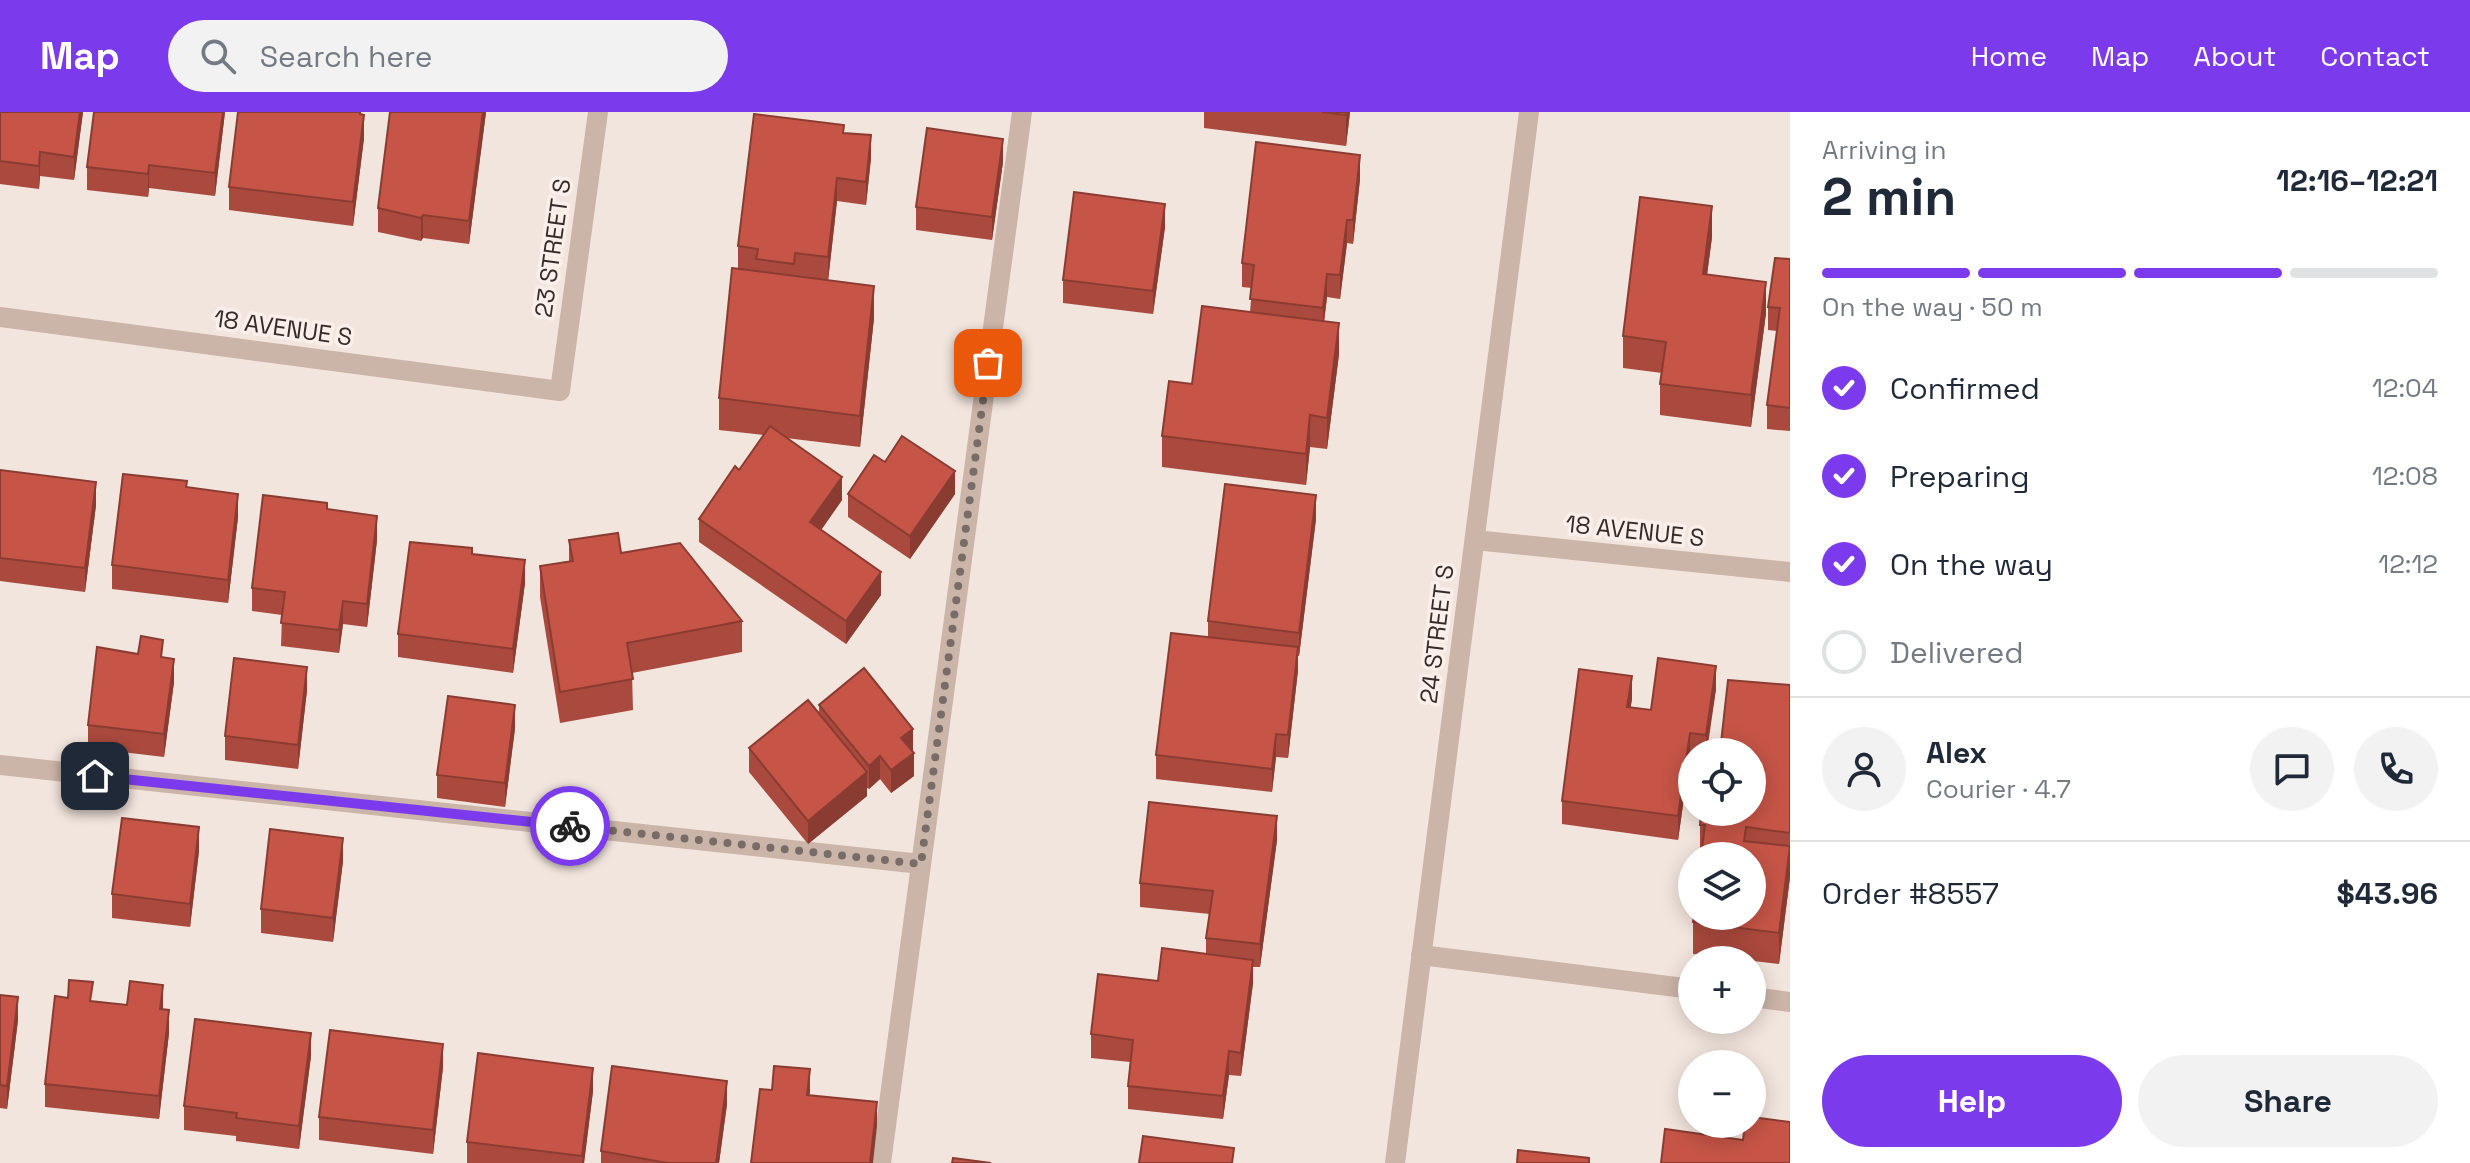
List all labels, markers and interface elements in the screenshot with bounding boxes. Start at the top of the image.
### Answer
search box [168,20,728,92]
text: Map [40,32,120,80]
icon: search [196,34,240,78]
text: Search here [260,37,433,76]
text: Home [1971,38,2047,74]
text: Map [2091,38,2149,74]
text: About [2193,38,2276,74]
text: Contact [2320,38,2430,74]
text: Arriving in [1822,133,1946,167]
text: 12:16–12:21 [2276,161,2438,200]
text: 2 min [1822,164,1956,230]
street label: 23 STREET S [527,177,578,319]
text: On the way · 50 m [1822,290,2043,324]
street label: 18 AVENUE S [212,302,354,353]
pin [954,329,1022,397]
icon: bag [966,341,1010,385]
icon: check [1822,366,1866,410]
text: Confirmed [1890,369,2040,408]
text: 12:04 [2372,371,2438,405]
icon: check [1822,454,1866,498]
text: Preparing [1890,457,2029,496]
text: 12:08 [2372,459,2438,493]
street label: 18 AVENUE S [1564,508,1706,553]
icon: check [1822,542,1866,586]
text: On the way [1890,545,2053,584]
text: 12:12 [2378,547,2438,581]
street label: 24 STREET S [1413,563,1460,705]
text: Delivered [1890,633,2024,672]
button: person [1822,727,1906,811]
button: chat [2250,727,2334,811]
button: phone [2354,727,2438,811]
text: Alex [1926,733,1987,772]
map controls [1678,738,1766,1138]
button: locate [1678,738,1766,826]
pin [61,742,129,810]
icon: home [73,754,117,798]
text: Courier · 4.7 [1926,772,2071,806]
courier [530,786,610,866]
icon: bike [548,804,592,848]
button: layers [1678,842,1766,930]
text: Order #8557 [1822,874,1999,913]
text: $43.96 [2337,874,2438,913]
button: + [1678,946,1766,1034]
button: − [1678,1050,1766,1138]
button: Help [1822,1055,2122,1147]
button: Share [2138,1055,2438,1147]

